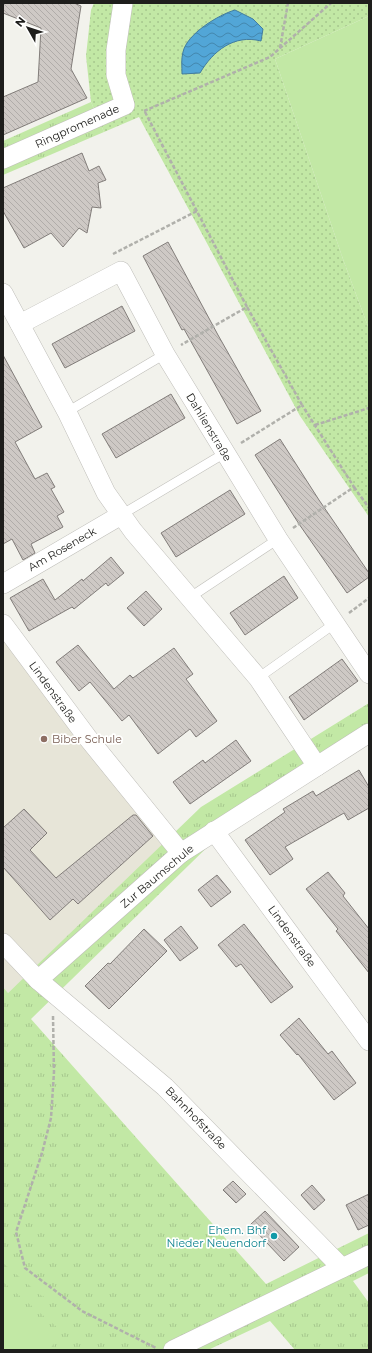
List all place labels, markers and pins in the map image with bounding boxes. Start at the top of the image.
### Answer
place label: Biber Schule [52,732,122,746]
marker: Biber Schule [39,734,49,744]
place label: Ehem. Bhf Nieder Neuendorf [167,1223,267,1250]
marker: Ehem. Bhf Nieder Neuendorf [269,1231,279,1241]

